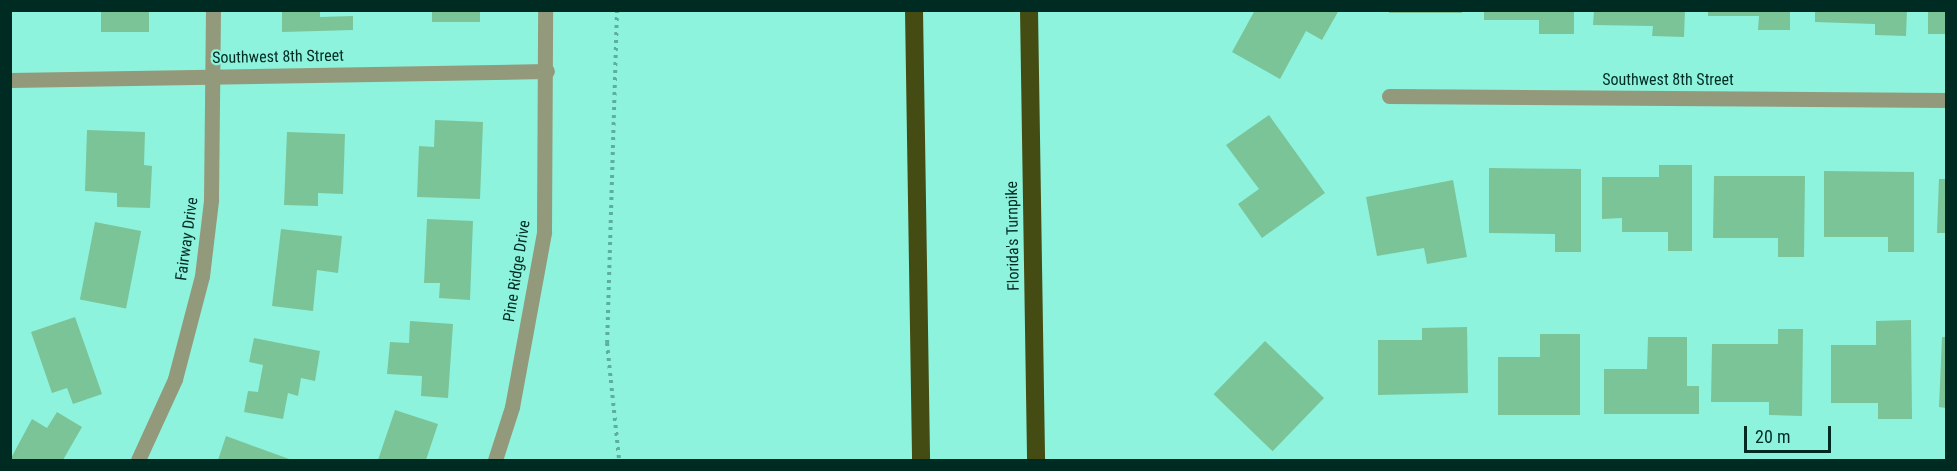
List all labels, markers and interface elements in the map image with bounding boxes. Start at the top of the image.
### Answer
street label: Southwest 8th Street [212,46,344,68]
street label: Southwest 8th Street [1602,70,1734,90]
street label: Florida's Turnpike [1002,181,1024,291]
street label: Fairway Drive [172,196,202,282]
street label: Pine Ridge Drive [499,219,535,323]
scale bar [1747,414,1834,452]
text: 20 m [1755,426,1790,447]

